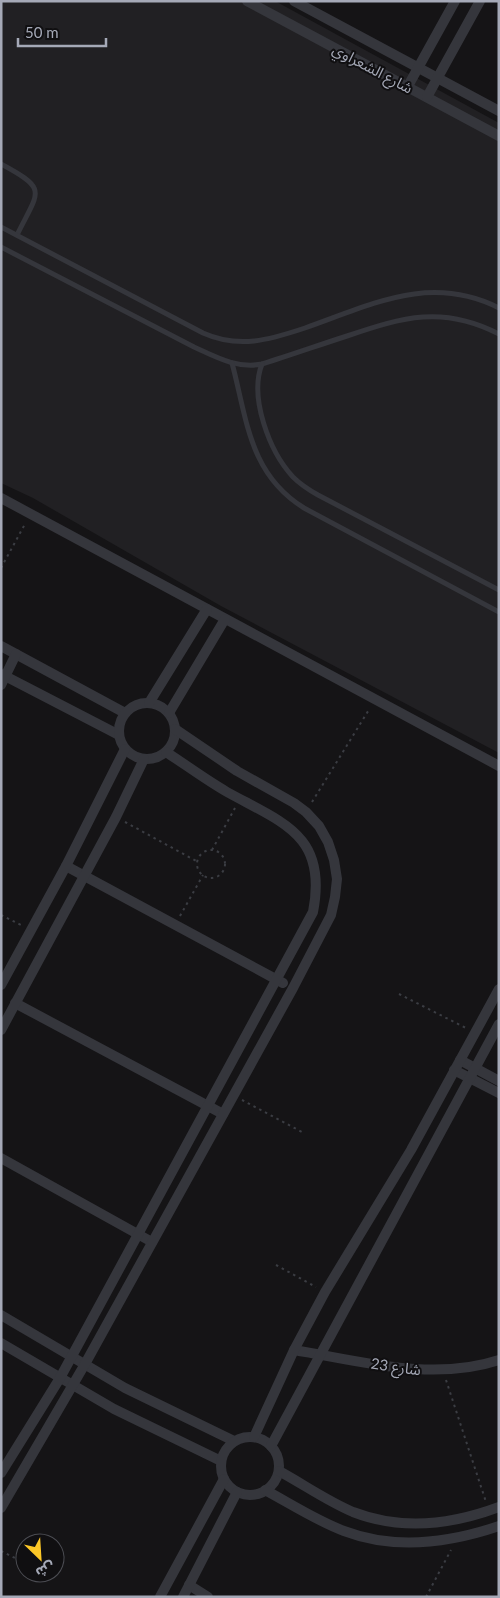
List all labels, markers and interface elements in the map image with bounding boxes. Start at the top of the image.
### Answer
scale bar [18,15,105,47]
text: 50 m [25,23,59,41]
street label: شارع الشعراوي [328,39,416,100]
street label: شارع 23 [369,1354,422,1382]
north arrow [15,1533,65,1583]
text: ش [33,1558,58,1582]

